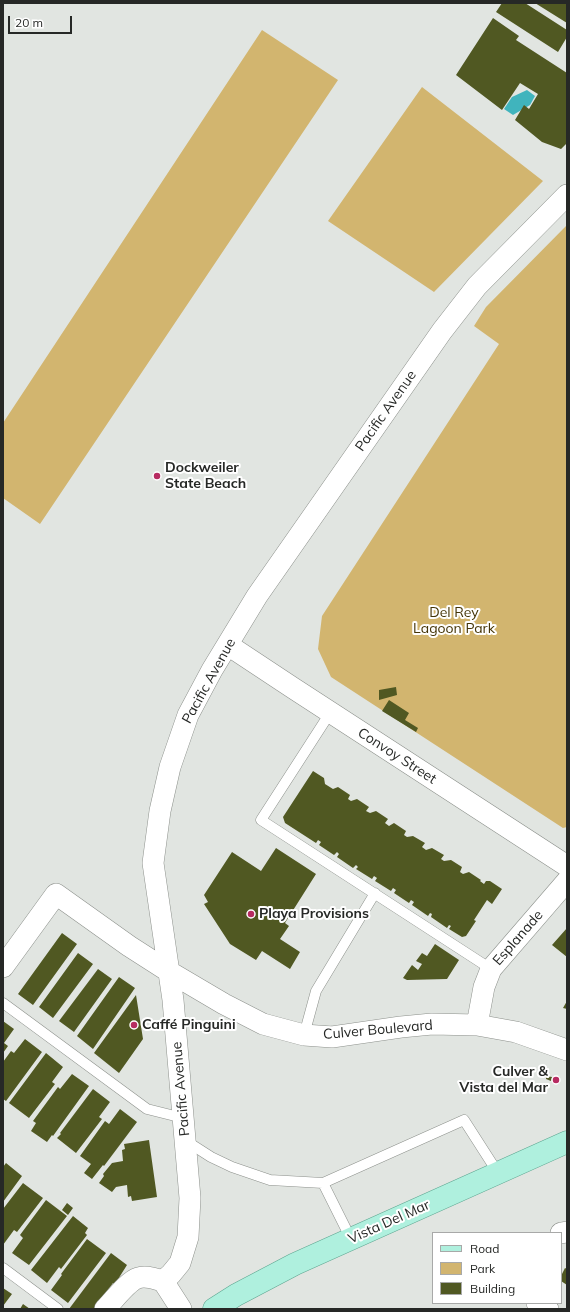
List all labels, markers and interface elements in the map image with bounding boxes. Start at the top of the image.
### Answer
scale bar [10,8,74,34]
text: 20 m [15,15,43,30]
street label: Pacific Avenue [352,367,420,455]
place label: Dockweiler State Beach [165,460,246,492]
marker: Dockweiler State Beach [152,471,162,481]
park label: Del Rey Lagoon Park [413,605,495,638]
street label: Pacific Avenue [179,635,239,727]
street label: Convoy Street [355,724,439,788]
place label: Playa Provisions [259,906,369,922]
street label: Esplanade [489,907,547,969]
marker: Playa Provisions [246,909,256,919]
place label: Caffé Pinguini [142,1017,236,1033]
street label: Culver Boulevard [322,1017,434,1043]
marker: Caffé Pinguini [129,1020,139,1030]
street label: Pacific Avenue [168,1041,194,1137]
place label: Culver & Vista del Mar [459,1064,548,1096]
marker: Culver & Vista del Mar [551,1075,561,1085]
street label: Vista Del Mar [346,1197,432,1247]
legend [432,1232,562,1304]
text: Road [470,1241,499,1256]
text: Park [470,1261,495,1276]
text: Building [470,1281,515,1296]

